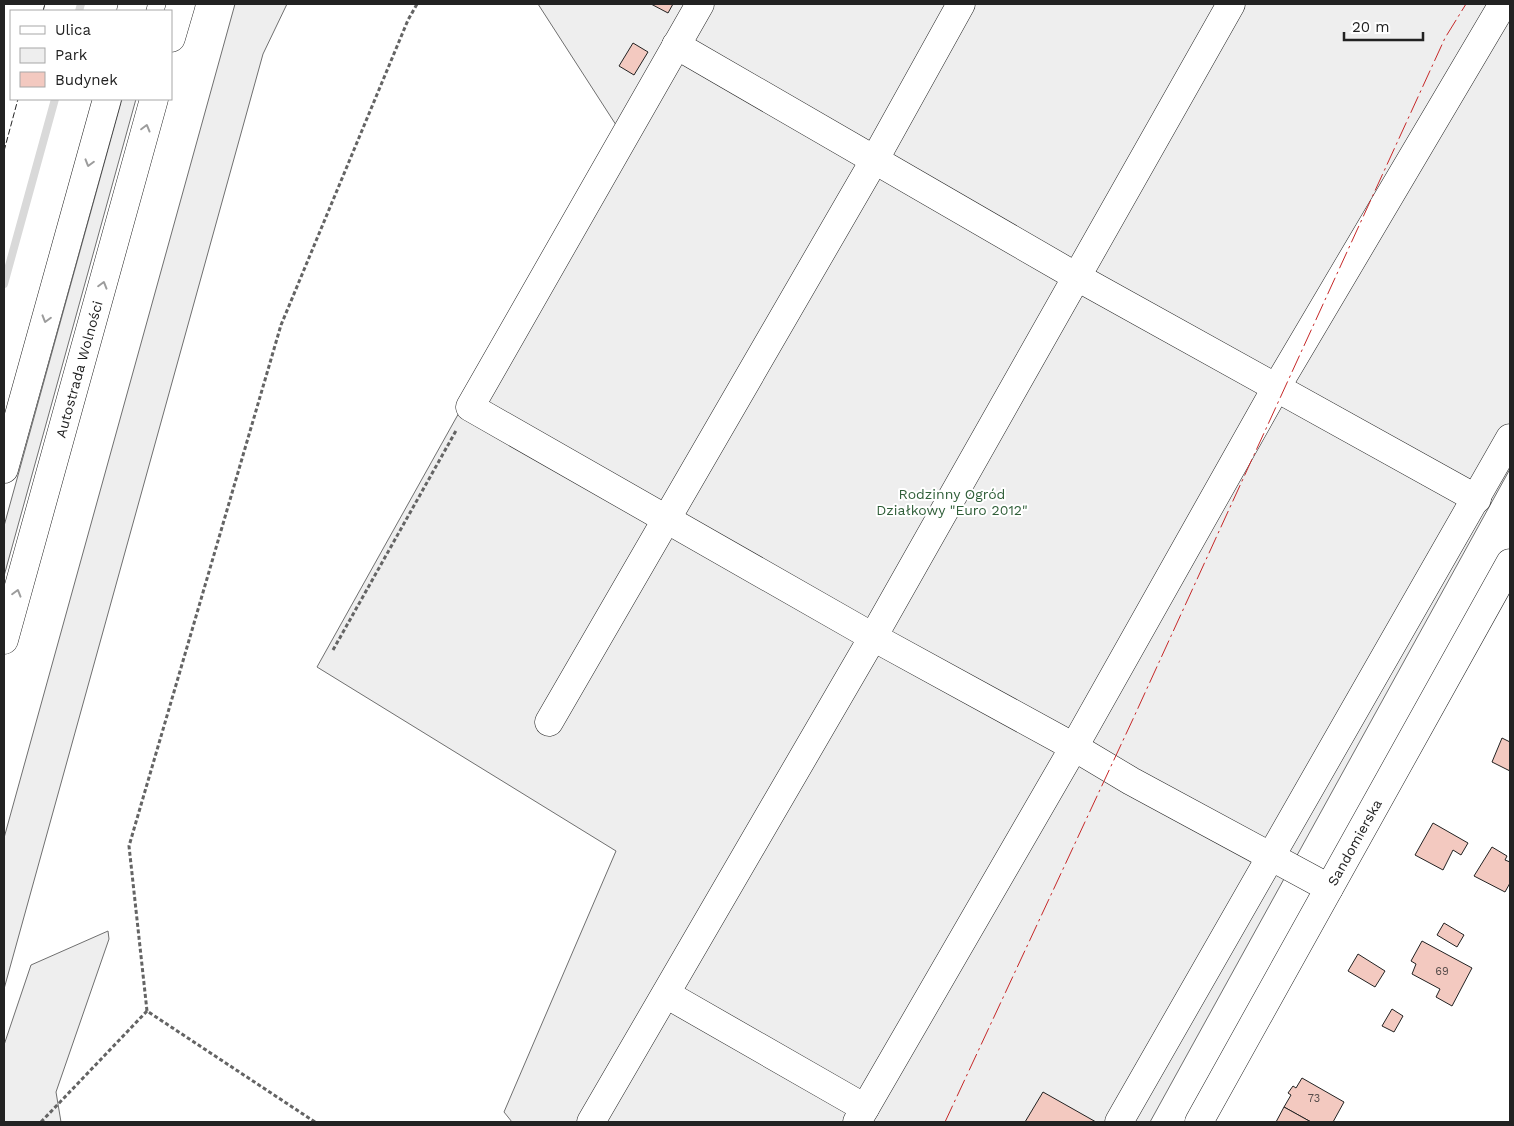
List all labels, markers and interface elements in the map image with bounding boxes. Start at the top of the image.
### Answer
legend [10,10,172,100]
scale bar [1344,10,1423,42]
text: 20 m [1352,18,1390,36]
text: Ulica [55,21,92,39]
text: Park [55,46,88,64]
text: Budynek [55,71,118,89]
one-way arrow [141,125,151,133]
one-way arrow [84,158,95,167]
one-way arrow [97,281,107,289]
street label: Autostrada Wolności [52,299,106,439]
one-way arrow [41,315,51,323]
park label: Rodzinny Ogród Działkowy "Euro 2012" [876,486,1028,518]
one-way arrow [11,590,21,598]
street label: Sandomierska [1324,796,1385,888]
house number: 69 [1435,965,1449,978]
house number: 73 [1308,1092,1320,1105]

